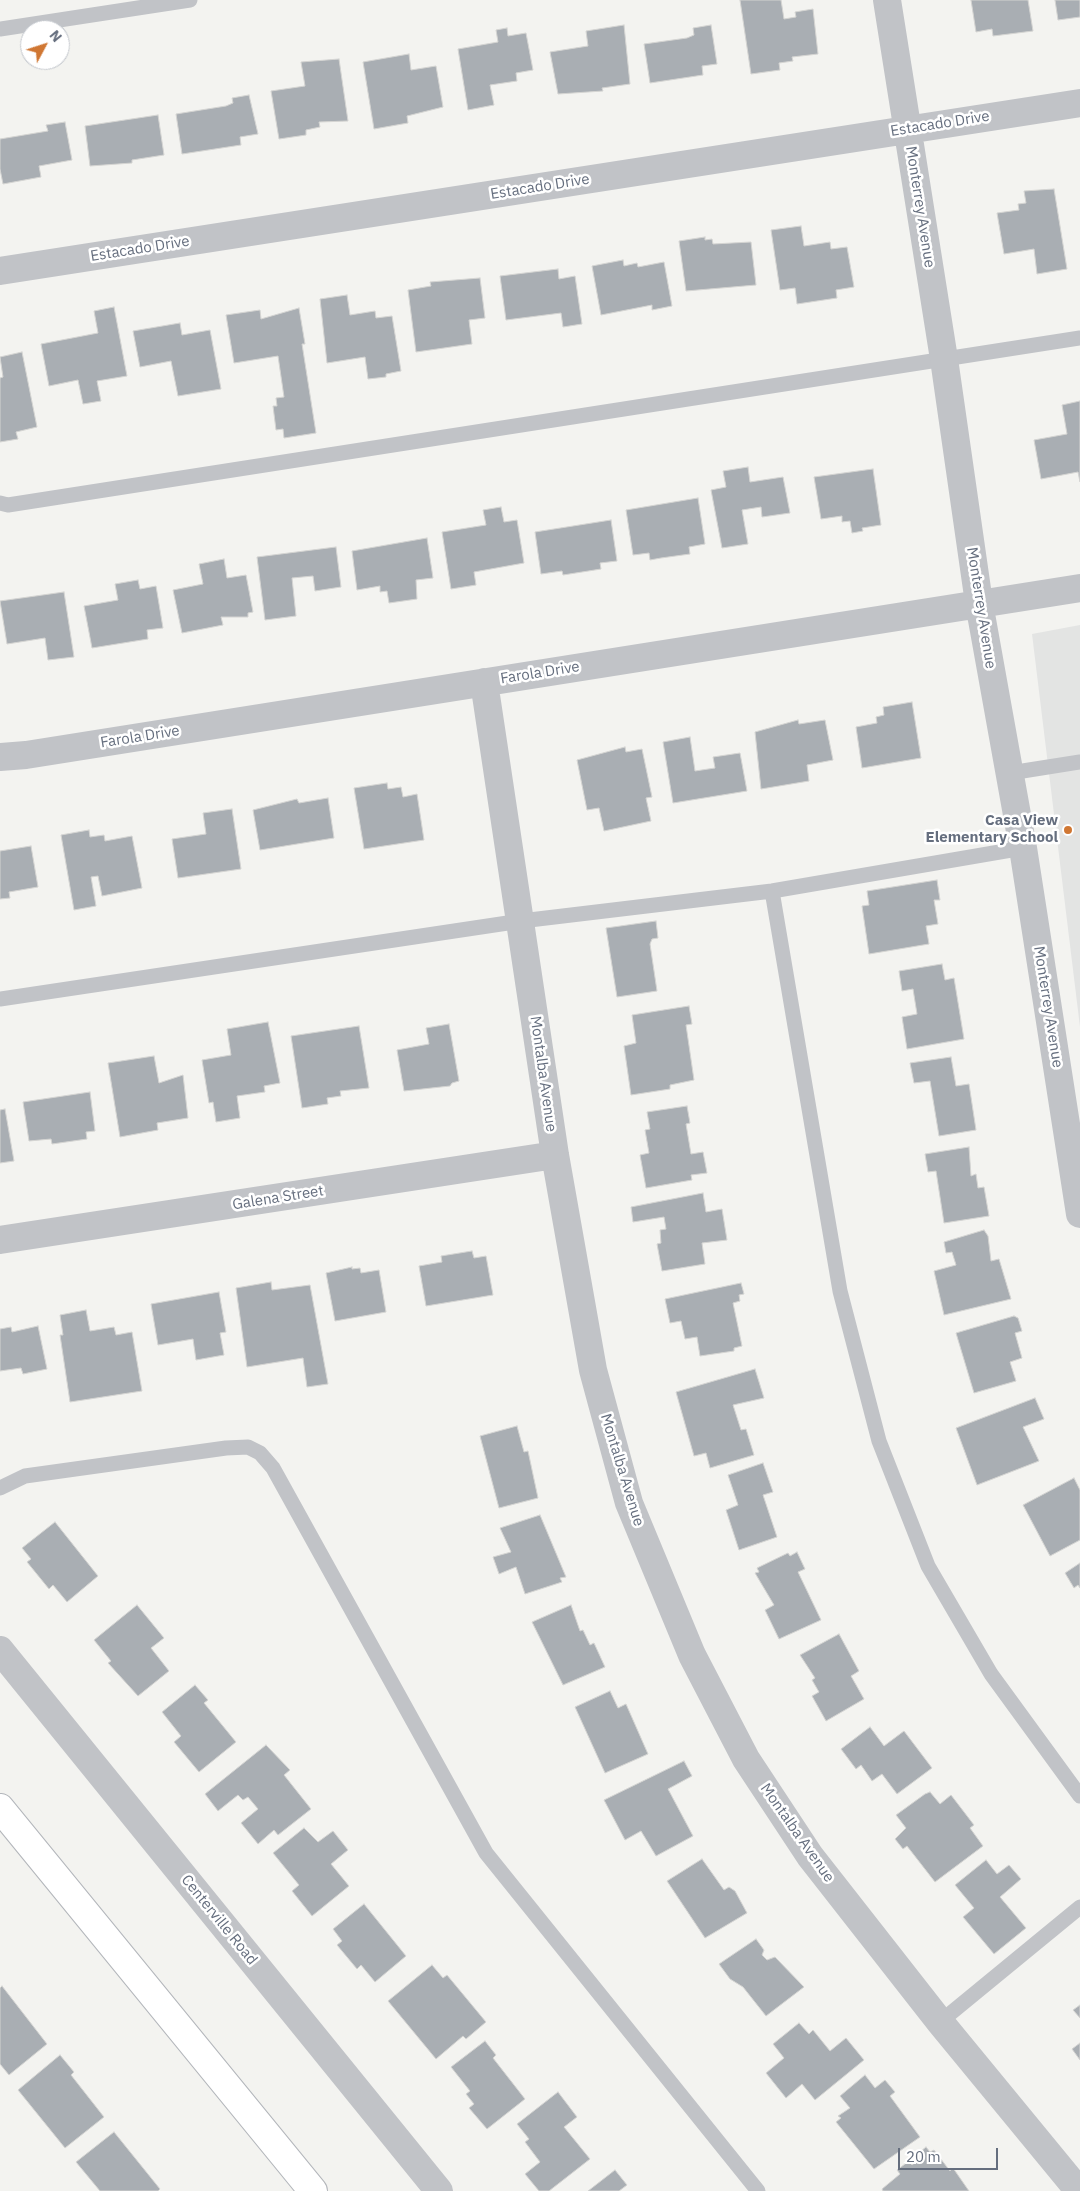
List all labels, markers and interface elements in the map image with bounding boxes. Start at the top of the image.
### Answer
north arrow [20,20,70,70]
text: N [46,26,66,46]
street label: Estacado Drive [889,107,991,141]
street label: Monterrey Avenue [902,145,938,269]
street label: Estacado Drive [489,170,591,204]
street label: Estacado Drive [89,232,191,266]
street label: Monterrey Avenue [963,546,999,670]
street label: Farola Drive [499,658,581,688]
street label: Farola Drive [99,722,181,752]
place label: Casa View Elementary School [926,812,1058,847]
marker: Casa View Elementary School [1062,824,1074,836]
street label: Monterrey Avenue [1030,945,1066,1069]
street label: Montalba Avenue [526,1015,560,1133]
street label: Galena Street [231,1182,325,1214]
street label: Montalba Avenue [596,1412,648,1528]
street label: Montalba Avenue [756,1780,838,1886]
street label: Centerville Road [177,1871,261,1969]
scale bar [900,2138,1000,2170]
text: 20 m [906,2147,941,2166]

